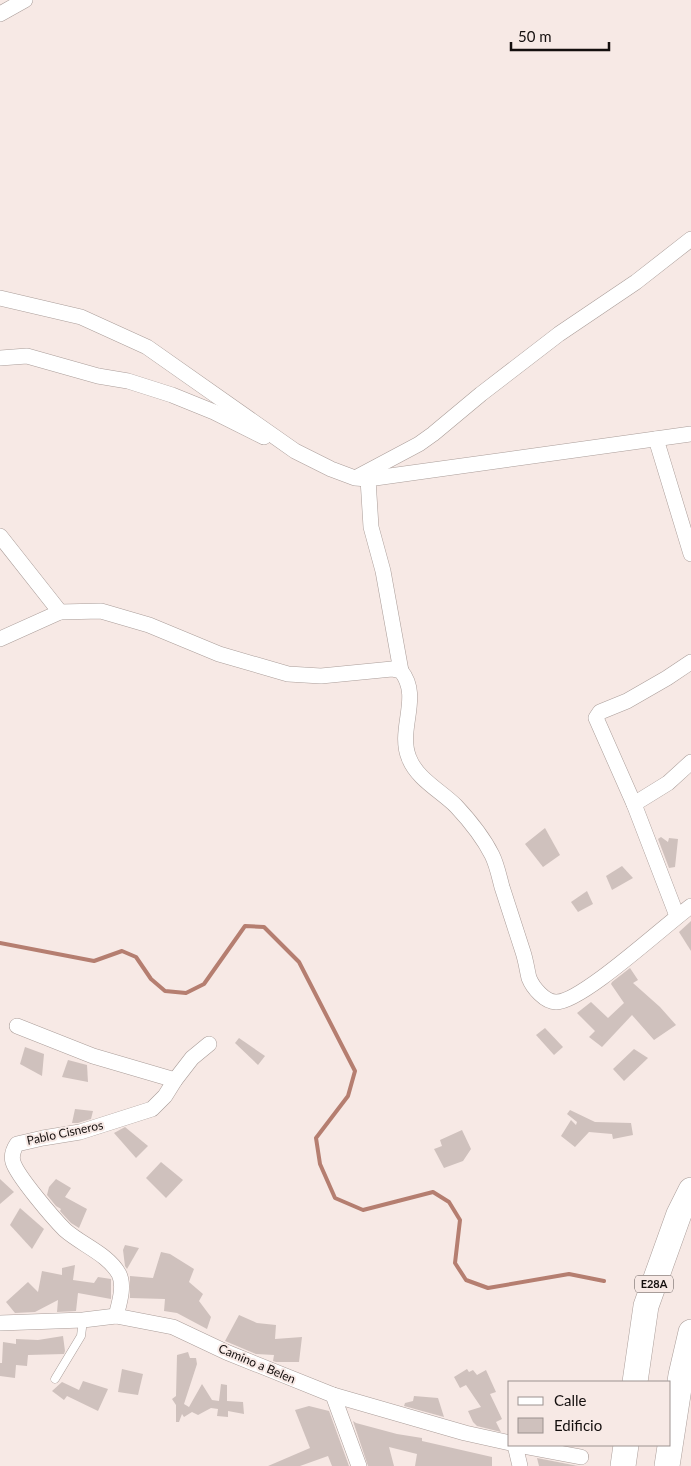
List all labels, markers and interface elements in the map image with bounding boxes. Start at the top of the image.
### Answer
scale bar [511,20,608,52]
text: 50 m [518,27,552,45]
street label: Pablo Cisneros [25,1117,104,1148]
road number: E28A [635,1276,673,1292]
street label: Camino a Belen [216,1341,298,1387]
legend [508,1381,671,1446]
text: Calle [554,1391,587,1409]
text: Edificio [554,1416,602,1434]

